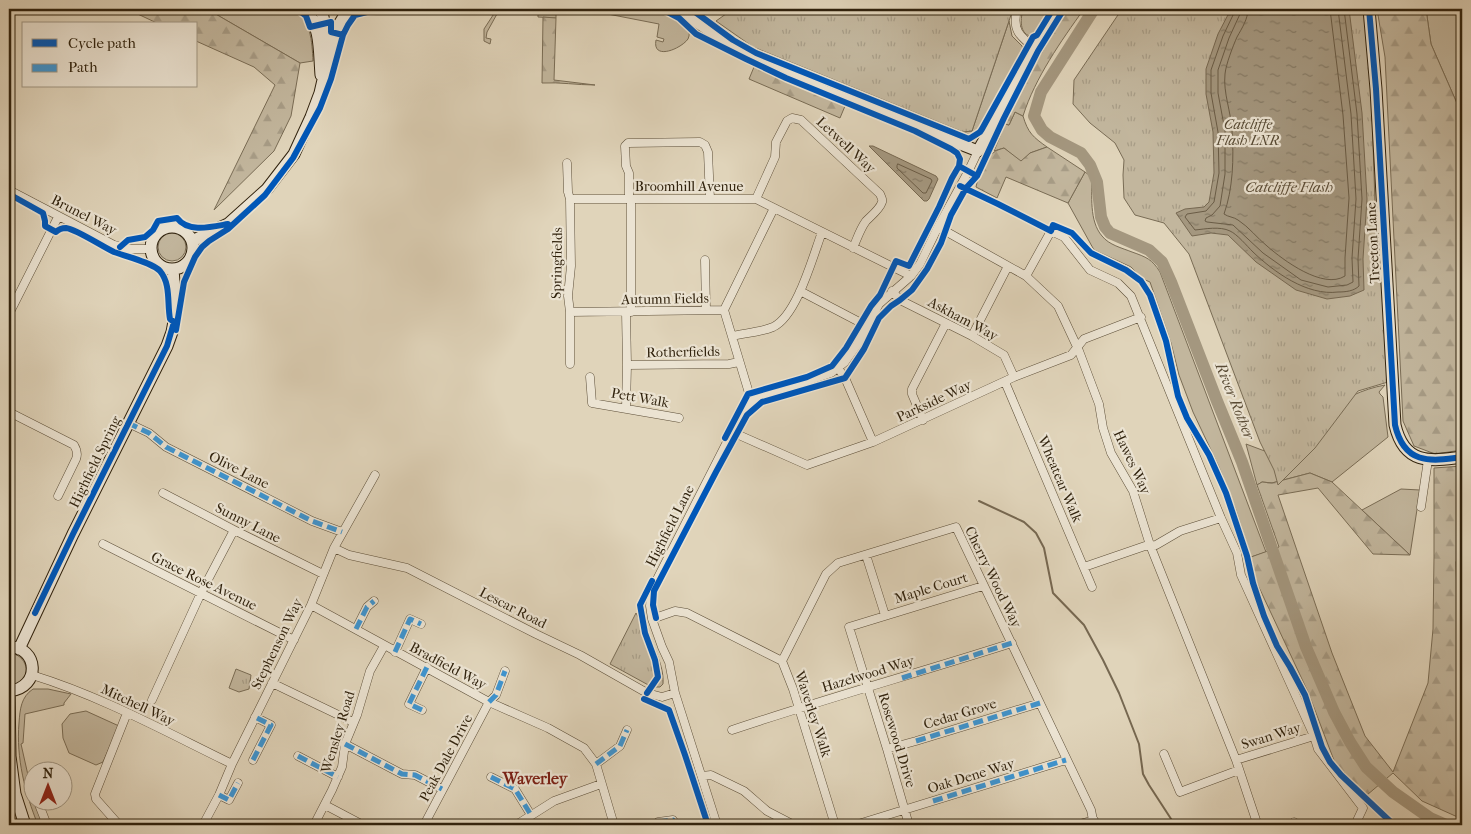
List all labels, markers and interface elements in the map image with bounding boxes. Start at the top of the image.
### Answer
legend [22,22,198,88]
text: Cycle path [68,34,136,52]
text: Path [68,58,98,76]
street label: Letwell Way [813,113,880,177]
park label: Catcliffe Flash LNR [1216,116,1279,149]
street label: Broomhill Avenue [635,178,743,195]
water label: Catcliffe Flash [1245,178,1333,196]
street label: Brunel Way [48,191,120,239]
street label: Treeton Lane [1362,202,1384,284]
street label: Springfields [548,227,566,299]
street label: Autumn Fields [620,290,709,308]
street label: Askham Way [924,293,1001,345]
street label: Rotherfields [646,343,720,361]
water label: River Rother [1211,359,1259,443]
street label: Parkside Way [894,376,975,426]
street label: Pett Walk [610,385,671,412]
street label: Highfield Spring [65,413,125,511]
street label: Hawes Way [1110,427,1155,497]
street label: Wheatear Walk [1034,432,1086,526]
street label: Olive Lane [206,448,272,492]
street label: Highfield Lane [642,482,698,570]
street label: Sunny Lane [212,499,284,547]
street label: Cherry Wood Way [961,524,1025,631]
street label: Grace Rose Avenue [148,548,260,614]
street label: Maple Court [892,569,970,607]
street label: Lescar Road [476,584,550,632]
street label: Stephenson Way [248,595,307,692]
street label: Bradfield Way [407,639,490,694]
street label: Hazelwood Way [820,652,917,696]
street label: Waverley Walk [791,668,835,760]
street label: Mitchell Way [98,680,178,730]
street label: Wensley Road [317,688,359,776]
street label: Rosewood Drive [875,691,920,790]
street label: Cedar Grove [921,695,999,733]
street label: Peak Dale Drive [416,711,476,805]
street label: Swan Way [1239,719,1303,753]
street label: Oak Dene Way [926,755,1017,797]
north arrow [22,762,72,812]
text: N [43,765,54,782]
district label: Waverley [502,769,569,789]

